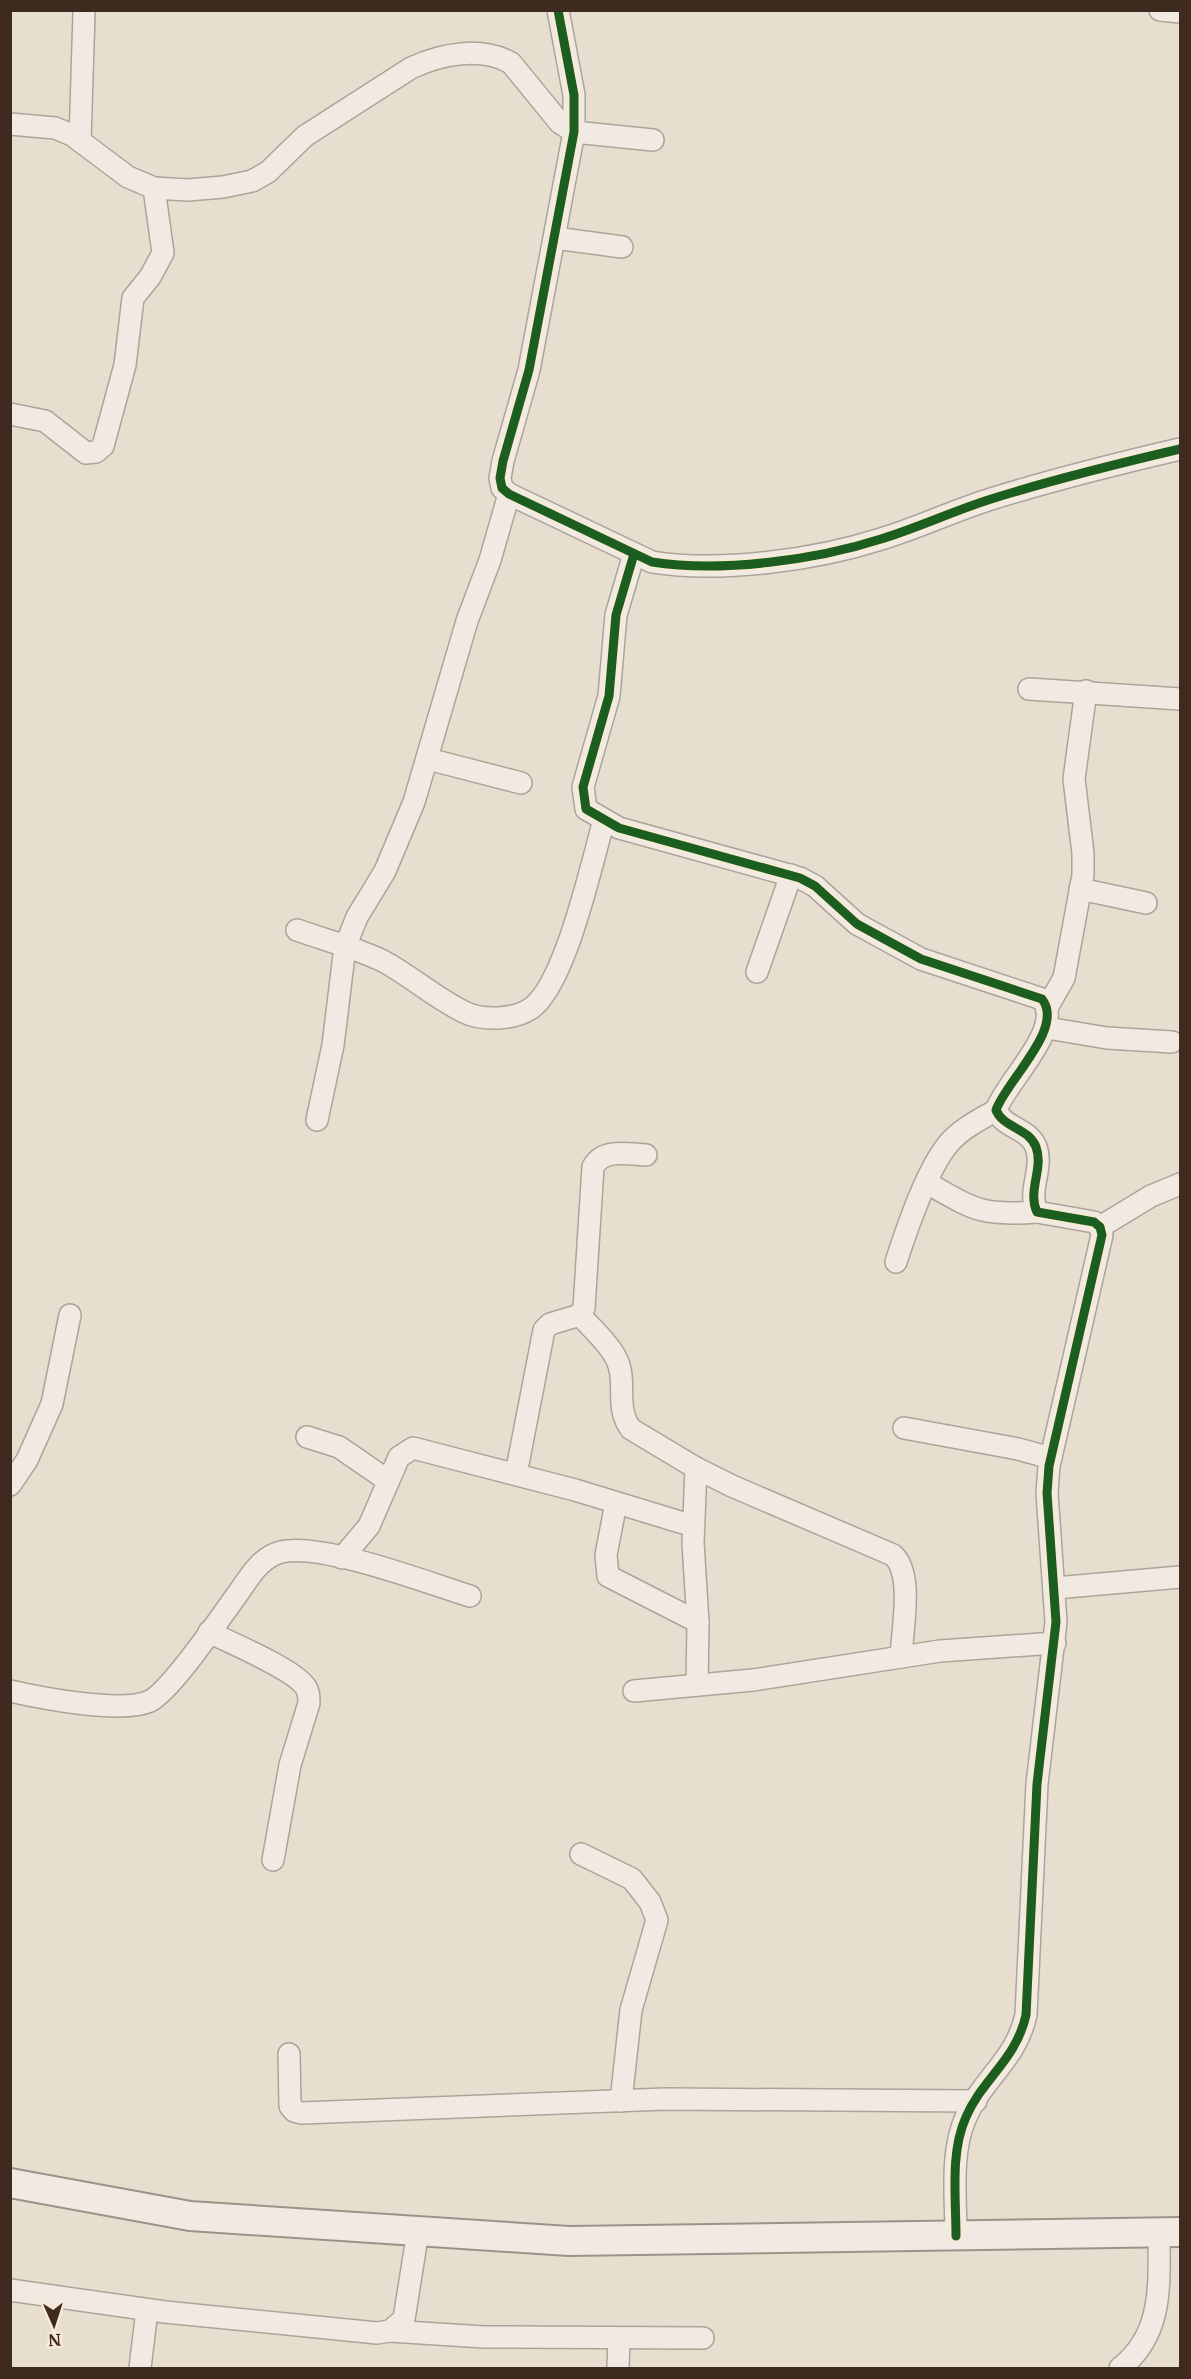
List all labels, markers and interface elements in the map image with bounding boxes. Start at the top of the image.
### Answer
north arrow [24,2295,84,2355]
text: N [48,2330,62,2350]

